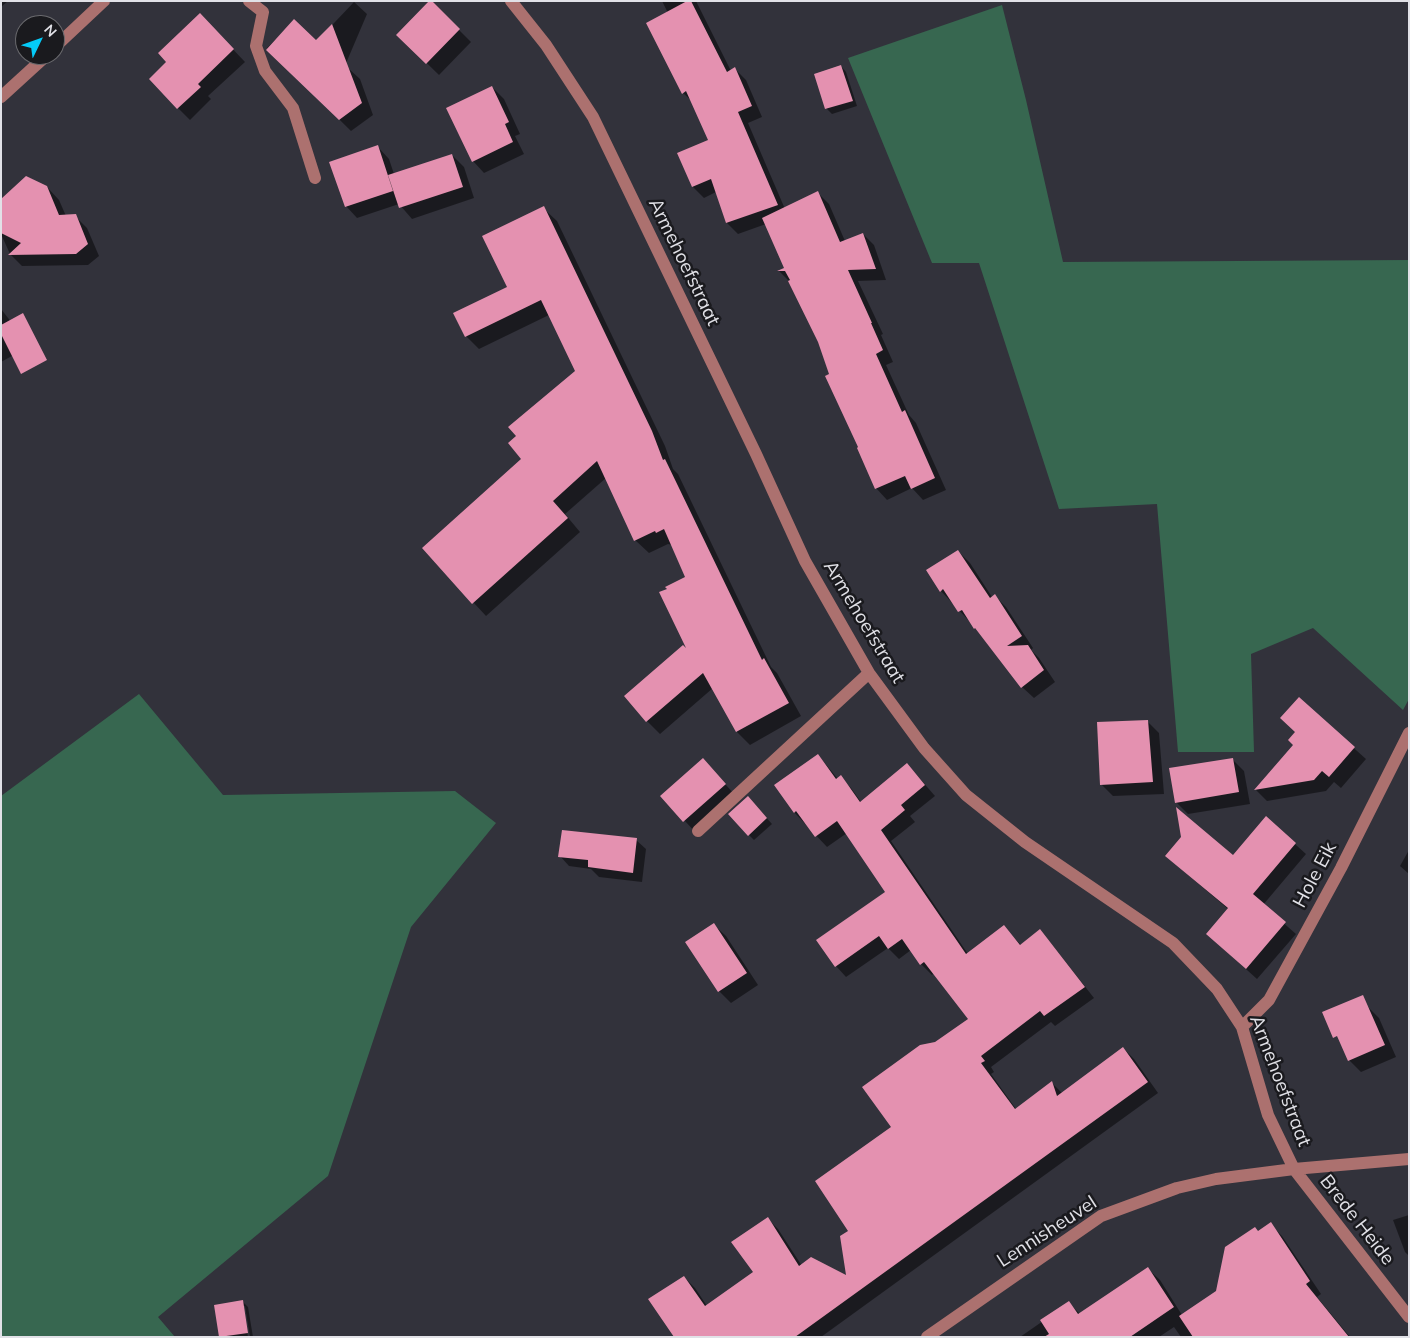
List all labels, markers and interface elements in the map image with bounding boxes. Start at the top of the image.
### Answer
north arrow [15,15,65,65]
text: N [40,21,61,41]
street label: Armehoefstraat [643,195,725,329]
street label: Armehoefstraat [818,557,910,687]
street label: Hole Eik [1288,838,1342,912]
street label: Armehoefstraat [1244,1012,1316,1150]
street label: Brede Heide [1315,1170,1399,1270]
street label: Lennisheuvel [993,1191,1101,1273]

